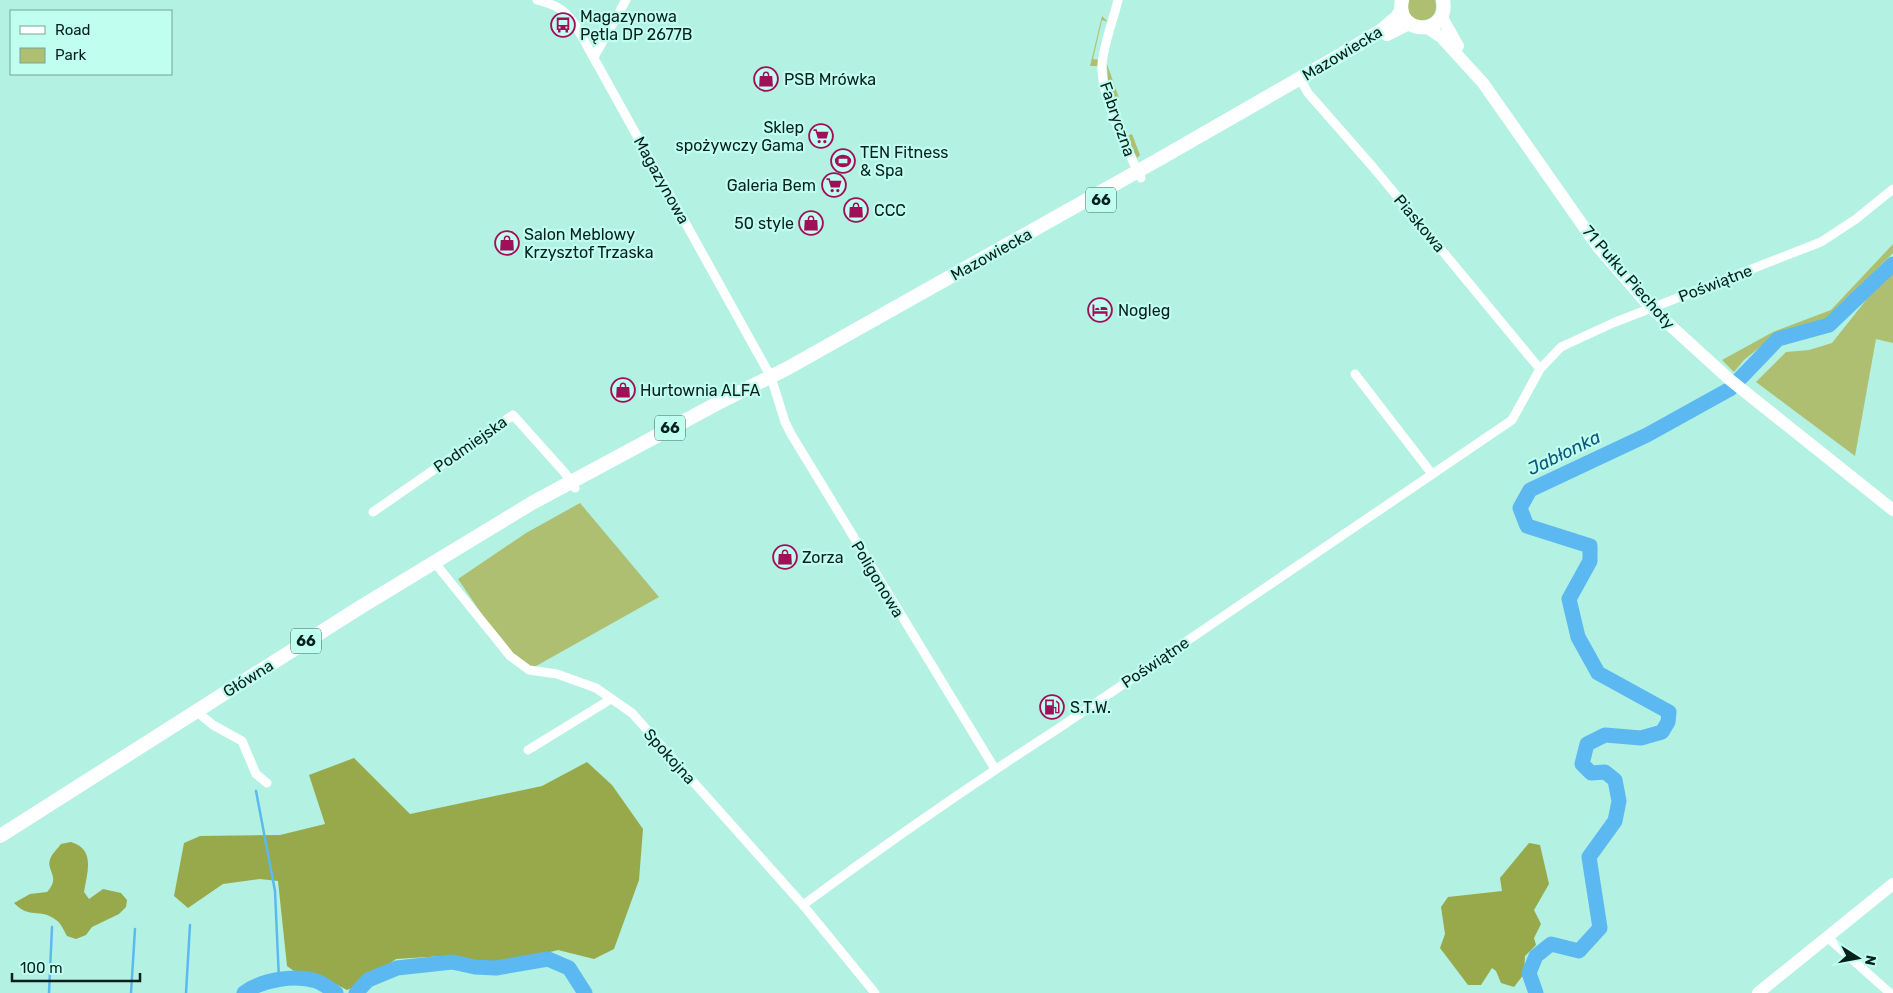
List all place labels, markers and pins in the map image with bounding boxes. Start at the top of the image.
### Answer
place label: Magazynowa Pętla DP 2677B [580,7,693,45]
bus stop icon: Magazynowa Pętla DP 2677B [550,12,576,38]
shop icon: PSB Mrówka [753,66,779,92]
place label: PSB Mrówka [784,70,876,89]
place label: Sklep spożywczy Gama [676,118,804,155]
supermarket icon: Sklep spożywczy Gama [808,123,834,149]
place label: TEN Fitness & Spa [860,143,948,180]
sports icon: TEN Fitness & Spa [830,148,856,174]
supermarket icon: Galeria Bem [821,172,847,198]
place label: Galeria Bem [727,176,816,195]
shop icon: CCC [843,197,869,223]
place label: CCC [874,201,906,220]
shop icon: 50 style [798,210,824,236]
place label: 50 style [734,214,794,233]
place label: Salon Meblowy Krzysztof Trzaska [524,225,653,262]
shop icon: Salon Meblowy Krzysztof Trzaska [494,230,520,256]
hotel icon: Nogleg [1087,297,1113,323]
place label: Nogleg [1118,301,1170,320]
shop icon: Hurtownia ALFA [610,377,636,403]
place label: Hurtownia ALFA [640,381,760,400]
shop icon: Zorza [772,544,798,570]
place label: Zorza [802,548,844,567]
fuel station icon: S.T.W. [1039,694,1065,720]
place label: S.T.W. [1070,698,1111,717]

